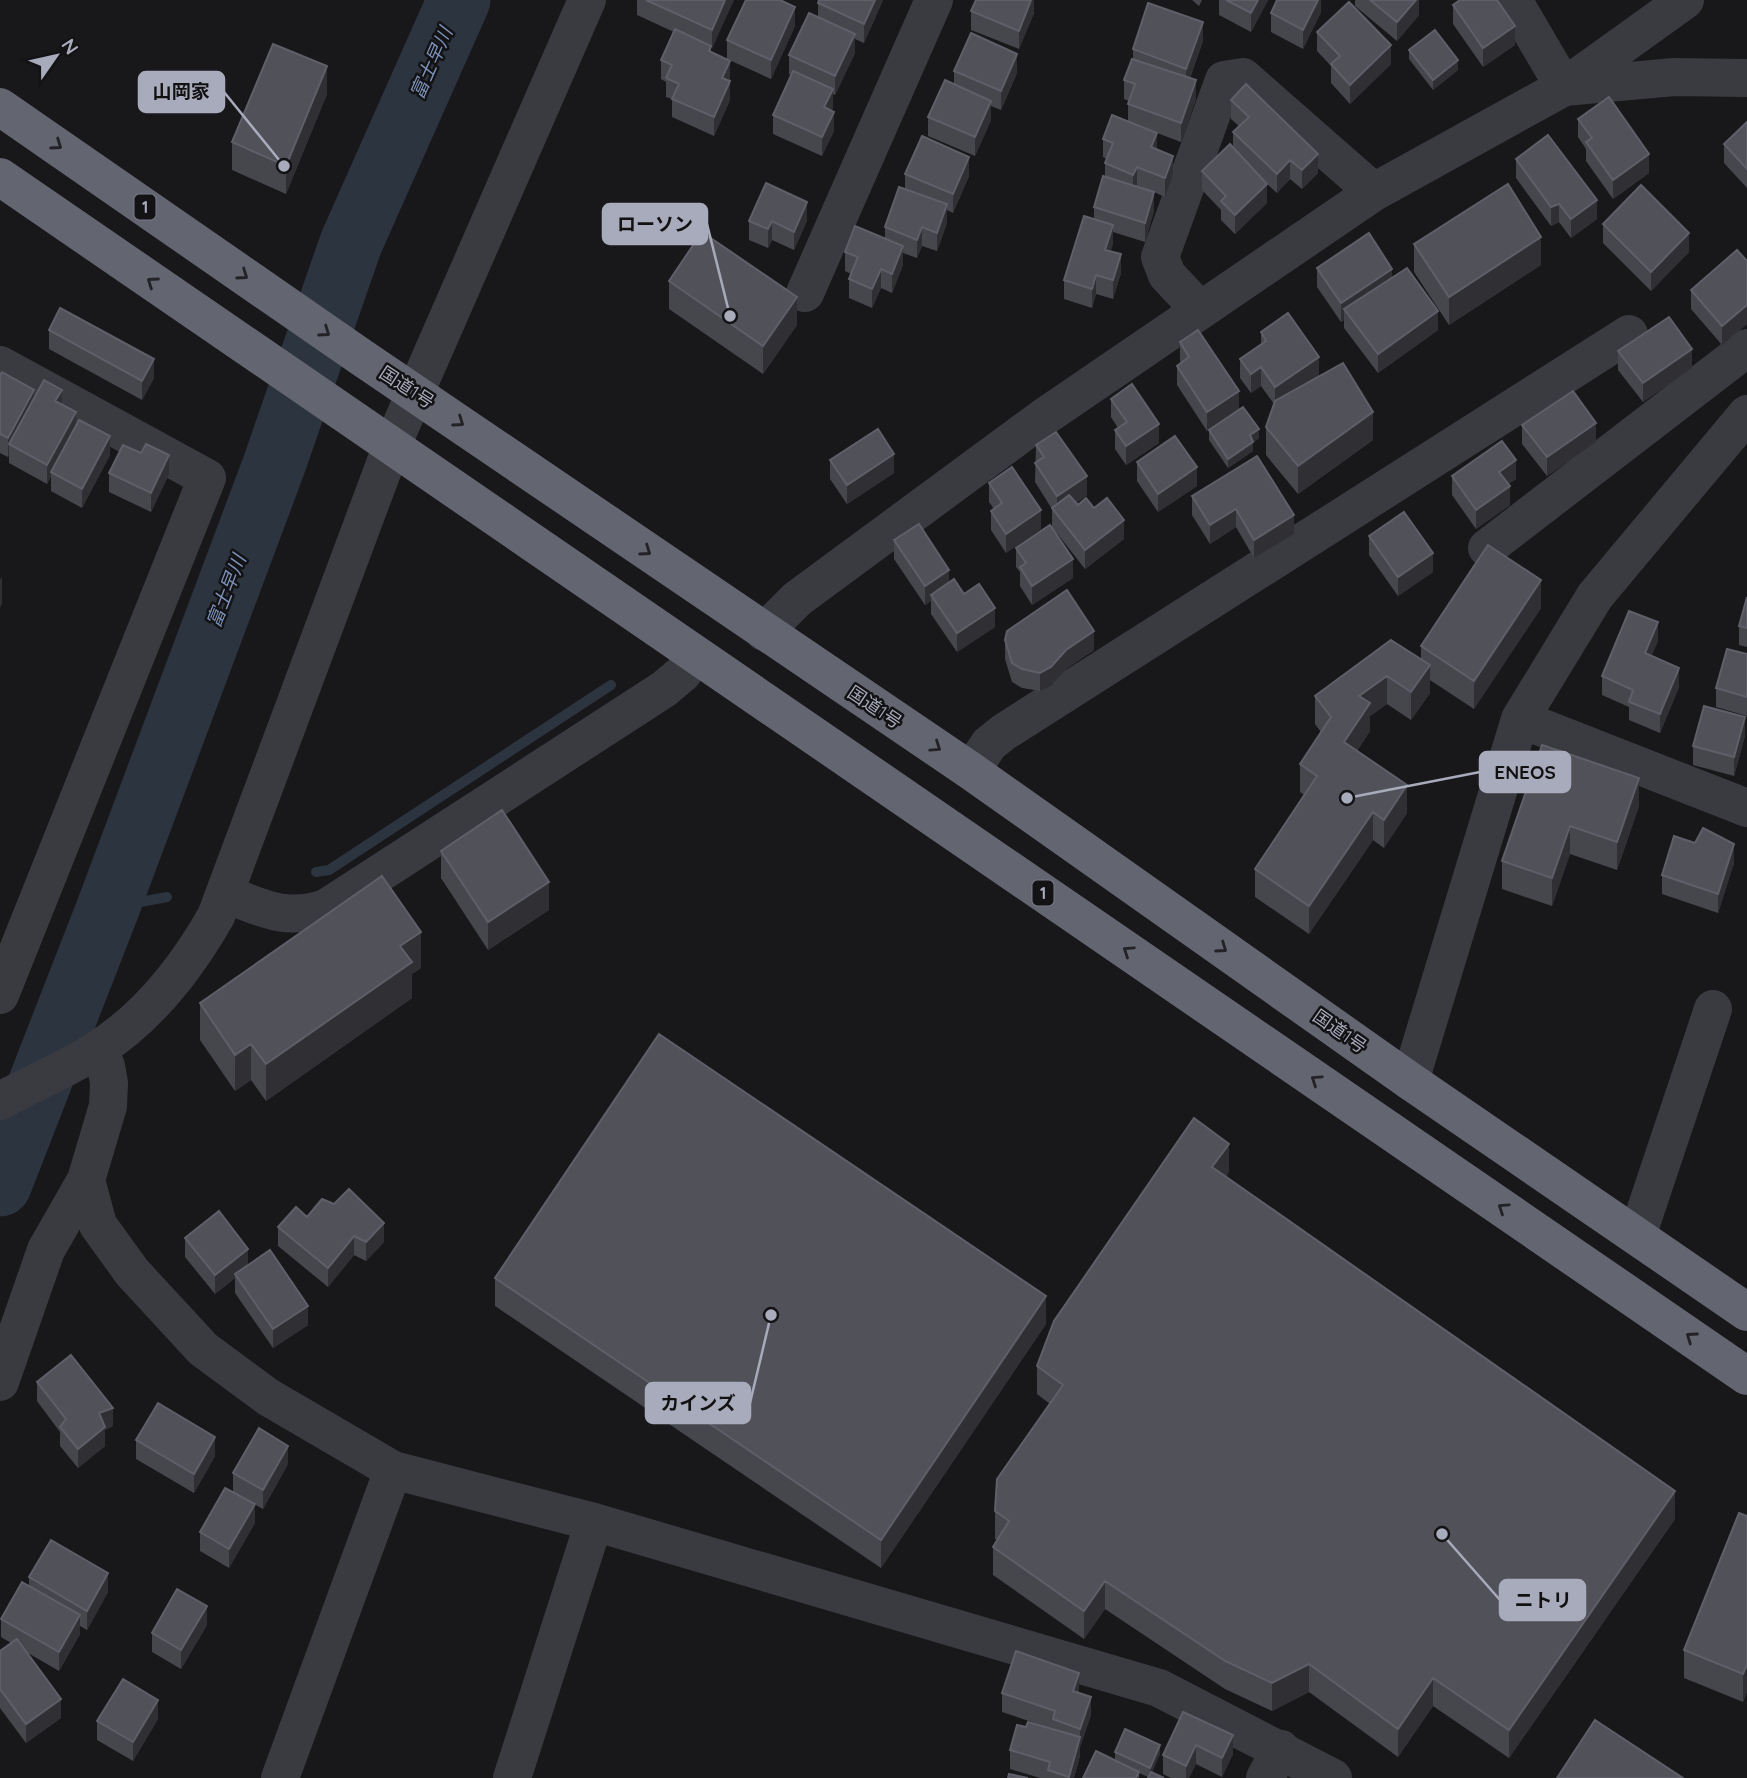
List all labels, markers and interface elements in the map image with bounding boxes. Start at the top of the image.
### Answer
north arrow [21,21,91,91]
water label: 富士早川 [405,22,458,103]
text: N [56,34,84,59]
callout: 山岡家 [139,72,224,112]
text: 山岡家 [152,79,210,103]
one-way arrow [49,137,62,149]
road number: 1 [134,195,156,220]
callout: ローソン [603,204,707,244]
text: ローソン [617,212,693,236]
one-way arrow [235,267,248,279]
one-way arrow [147,278,160,290]
one-way arrow [317,324,330,336]
street label: 国道1号 [375,361,439,413]
one-way arrow [451,414,464,427]
one-way arrow [638,543,651,555]
water label: 富士早川 [201,549,252,631]
street label: 国道1号 [843,681,907,733]
one-way arrow [928,739,941,752]
callout: ENEOS [1480,752,1570,792]
text: ENEOS [1494,760,1556,784]
road number: 1 [1032,880,1054,906]
one-way arrow [1214,940,1227,952]
one-way arrow [1123,947,1136,959]
street label: 国道1号 [1309,1004,1371,1058]
one-way arrow [1311,1076,1324,1088]
one-way arrow [1498,1204,1511,1216]
one-way arrow [1686,1333,1699,1345]
callout: カインズ [646,1383,750,1423]
text: カインズ [660,1391,736,1415]
callout: ニトリ [1500,1580,1585,1620]
text: ニトリ [1514,1588,1572,1612]

